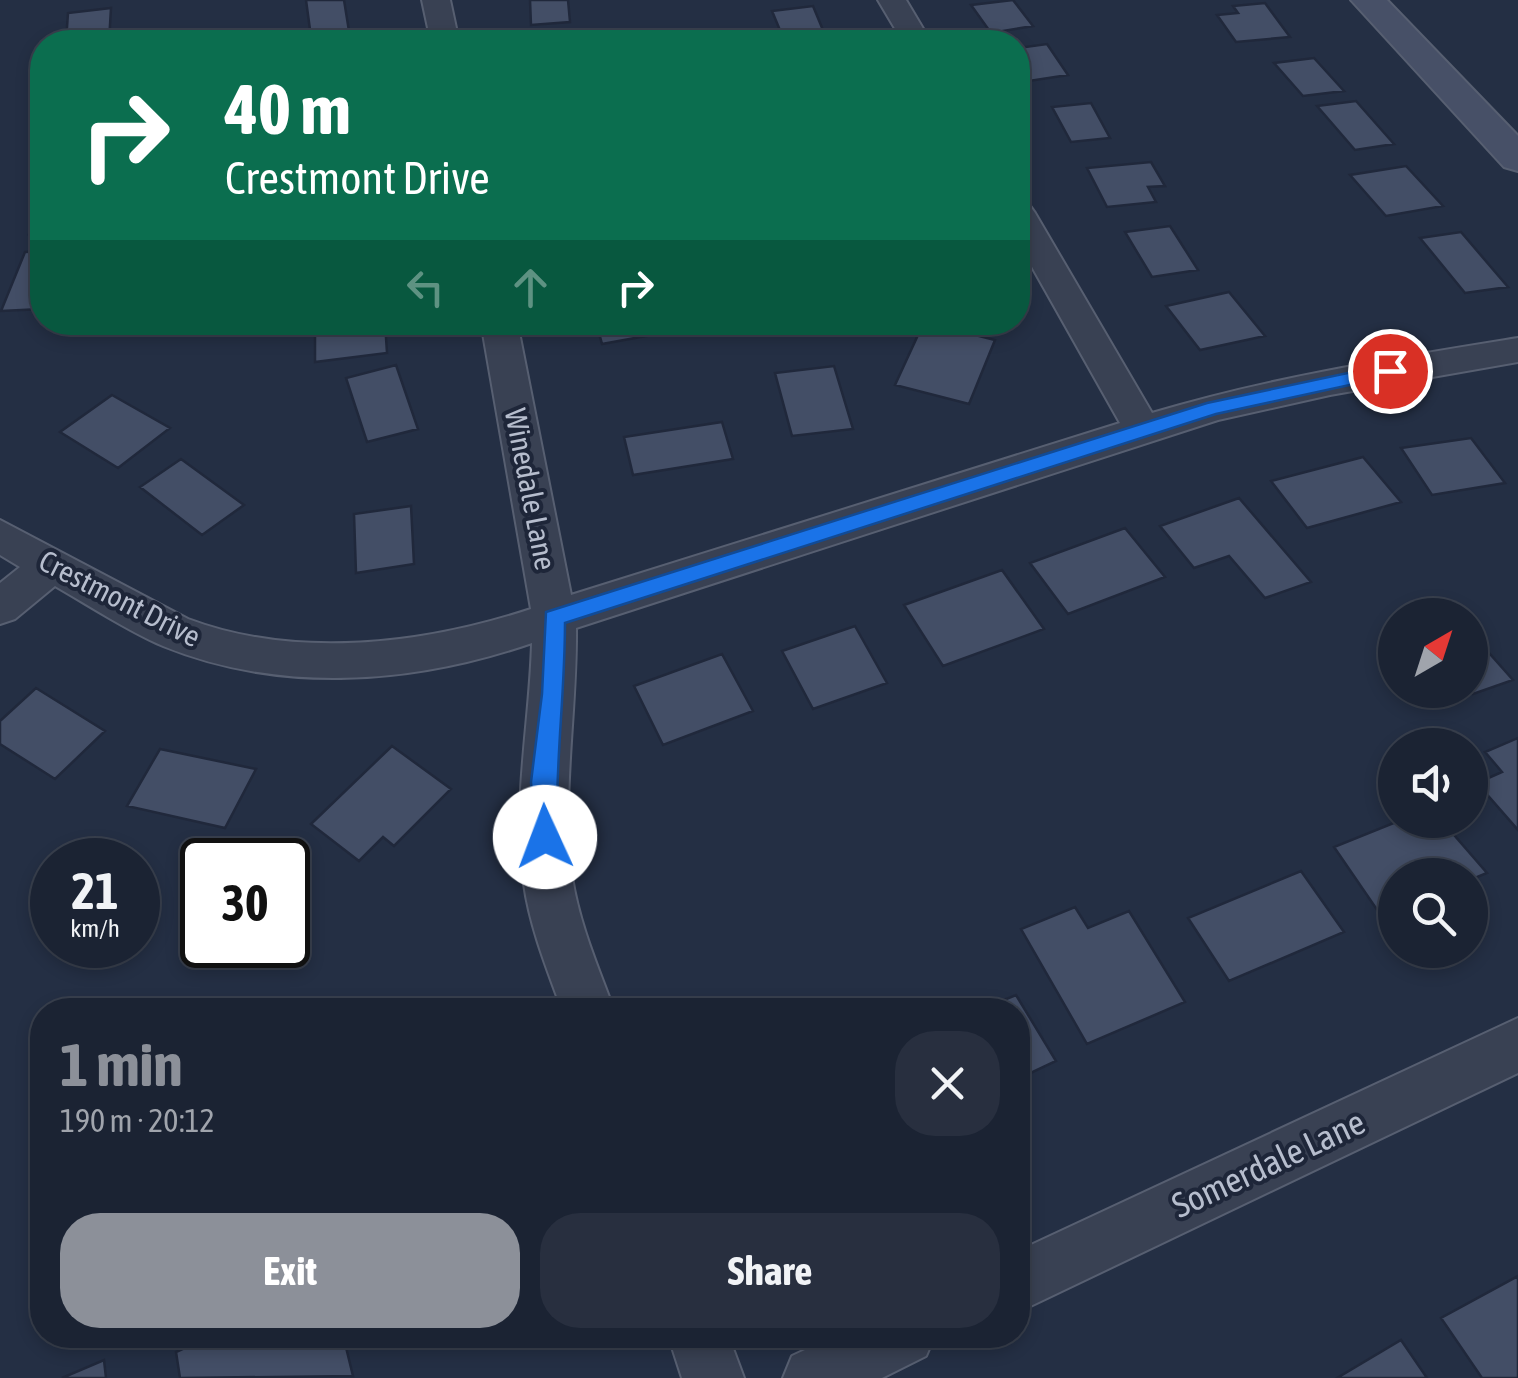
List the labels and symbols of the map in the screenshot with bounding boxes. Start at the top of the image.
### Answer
pin [1348,329,1433,414]
street label: Winedale Lane [499,405,563,573]
street label: Crestmont Drive [34,543,206,653]
north arrow [1378,598,1488,708]
position arrow [493,785,597,889]
speed limit sign: 30 [180,838,310,968]
street label: Somerdale Lane [1165,1101,1371,1225]

